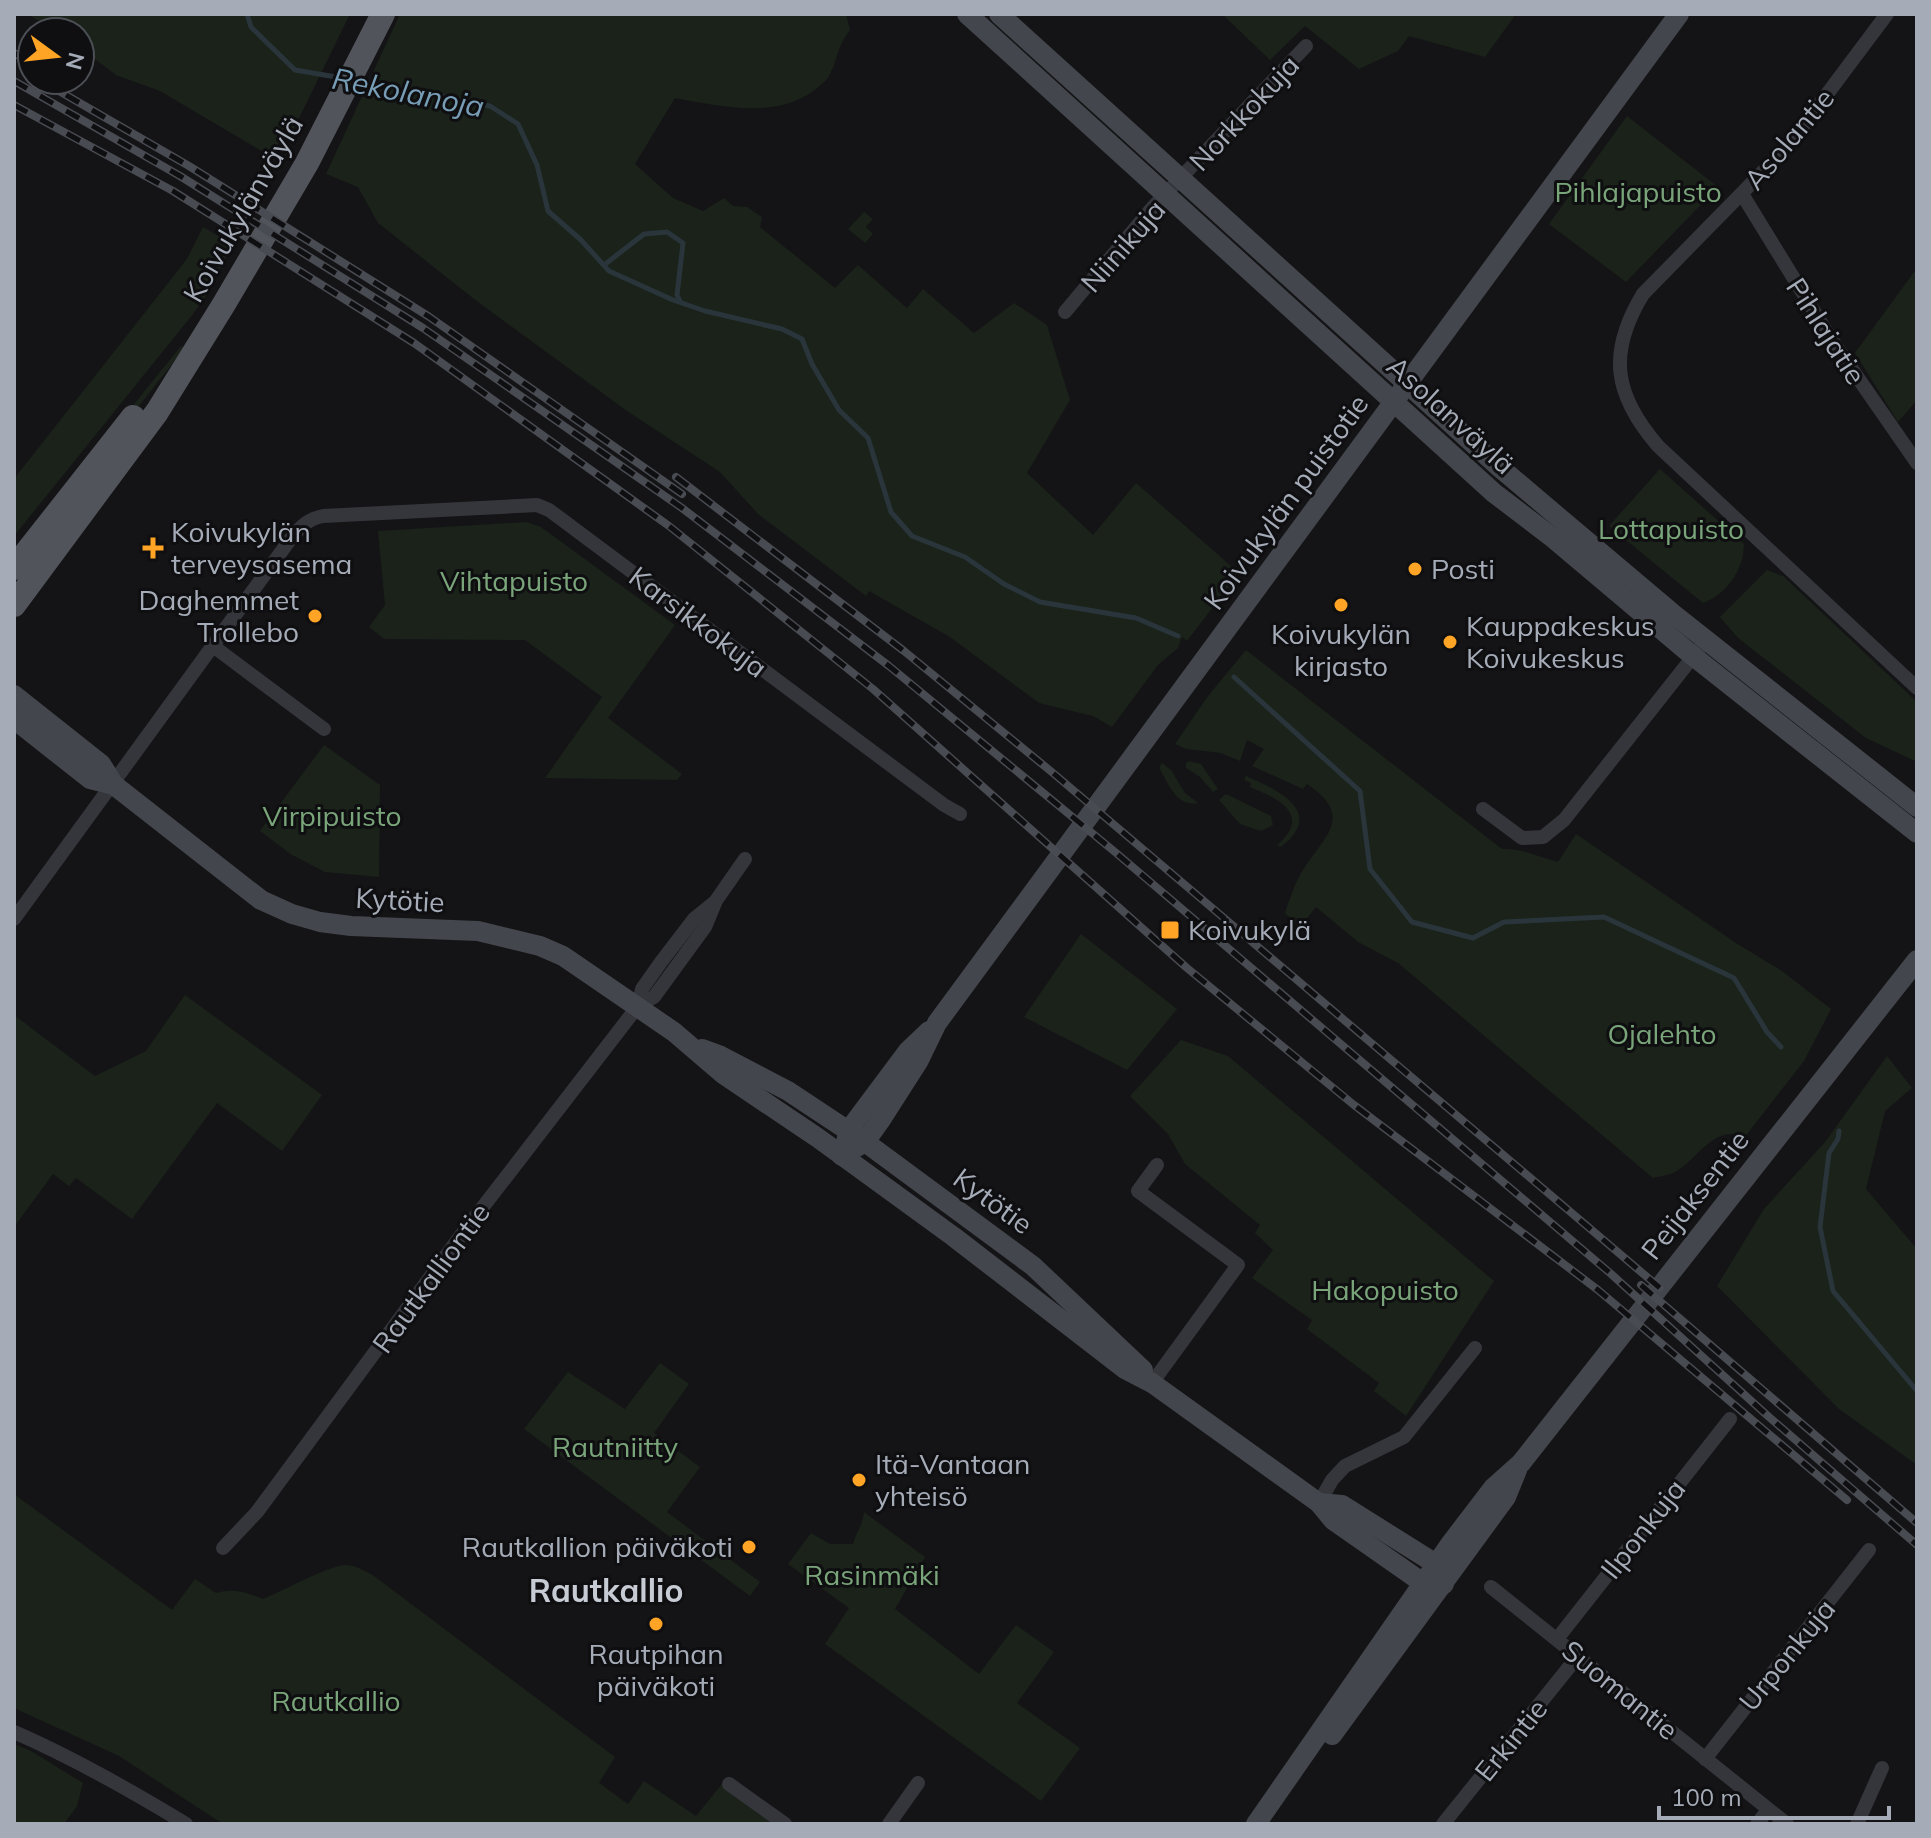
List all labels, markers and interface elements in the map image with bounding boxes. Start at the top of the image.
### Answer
north arrow [16,16,96,96]
street label: Norkkokuja [1181,47,1306,178]
text: N [60,50,91,73]
water label: Rekolanoja [329,59,487,125]
street label: Asolantie [1736,81,1841,197]
street label: Koivukylänväylä [175,109,310,308]
park label: Pihlajapuisto [1554,174,1722,209]
street label: Niinikuja [1073,192,1172,299]
street label: Pihlajatie [1779,271,1874,391]
street label: Asolanväylä [1380,348,1523,481]
street label: Koivukylän puistotie [1196,387,1375,616]
park label: Lottapuisto [1598,511,1744,546]
place label: Koivukylän terveysasema [171,514,352,581]
marker: Koivukylän terveysasema [142,537,164,559]
place label: Posti [1431,551,1495,586]
street label: Karsikkokuja [622,558,774,685]
marker: Posti [1406,560,1424,578]
park label: Vihtapuisto [440,563,588,598]
place label: Daghemmet Trollebo [139,582,299,649]
marker: Koivukylän kirjasto [1332,596,1350,614]
marker: Daghemmet Trollebo [306,607,324,625]
place label: Kauppakeskus Koivukeskus [1466,608,1655,675]
place label: Koivukylän kirjasto [1271,616,1411,683]
marker: Kauppakeskus Koivukeskus [1441,633,1459,651]
park label: Virpipuisto [263,798,401,833]
street label: Kytötie [355,880,446,919]
place label: Koivukylä [1188,912,1311,947]
marker: Koivukylä [1159,919,1181,941]
park label: Ojalehto [1607,1016,1717,1051]
street label: Peijaksentie [1633,1123,1756,1266]
street label: Kytötie [947,1160,1040,1241]
street label: Rautkalliontie [364,1196,497,1360]
park label: Hakopuisto [1311,1272,1459,1307]
park label: Rautniitty [552,1429,678,1464]
place label: Itä-Vantaan yhteisö [875,1446,1030,1513]
marker: Itä-Vantaan yhteisö [850,1471,868,1489]
street label: Ilponkuja [1593,1472,1692,1586]
place label: Rautkallion päiväkoti [462,1529,733,1564]
marker: Rautkallion päiväkoti [740,1538,758,1556]
park label: Rasinmäki [804,1557,940,1592]
district label: Rautkallio [529,1570,683,1610]
street label: Urponkuja [1731,1592,1842,1718]
marker: Rautpihan päiväkoti [647,1615,665,1633]
street label: Suomantie [1555,1632,1685,1747]
place label: Rautpihan päiväkoti [588,1636,724,1703]
park label: Rautkallio [271,1683,401,1718]
street label: Erkintie [1467,1691,1554,1788]
scale bar [1659,1770,1889,1820]
text: 100 m [1671,1782,1742,1812]

